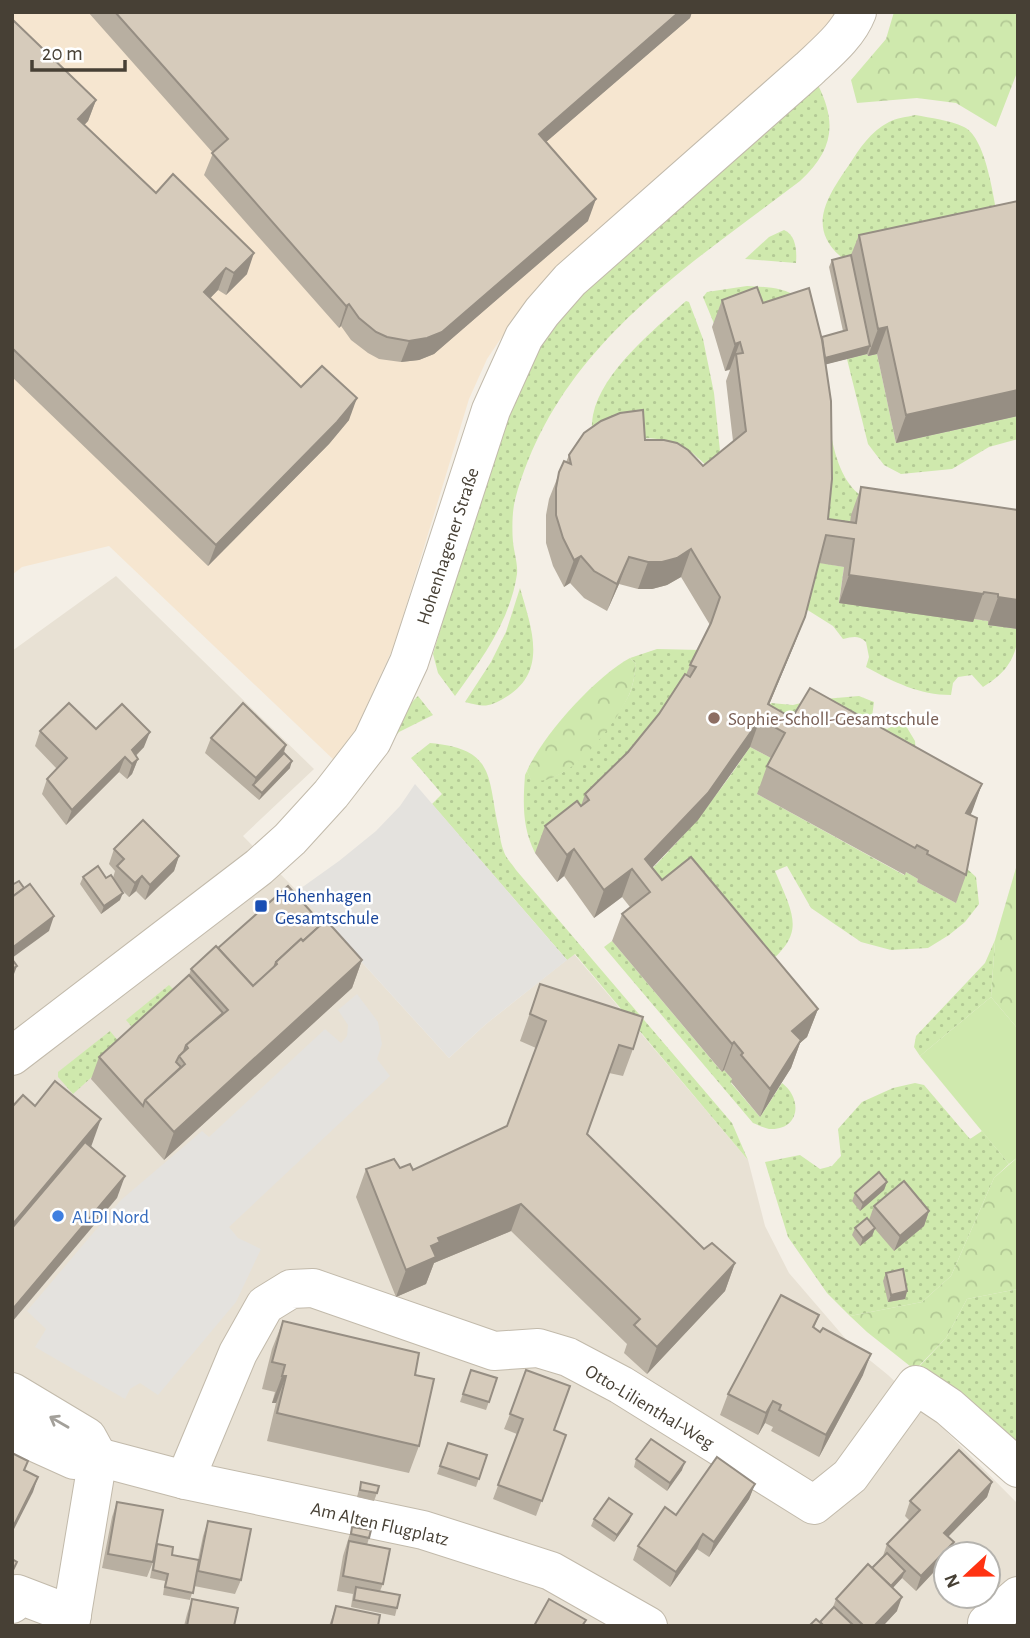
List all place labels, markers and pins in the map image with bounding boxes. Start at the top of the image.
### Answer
marker: Sophie-Scholl-Gesamtschule [706,710,722,726]
place label: Sophie-Scholl-Gesamtschule [728,710,939,729]
place label: Hohenhagen Gesamtschule [275,887,379,928]
marker: Hohenhagen Gesamtschule [253,898,269,914]
marker: ALDI Nord [50,1208,66,1224]
place label: ALDI Nord [72,1208,149,1227]

